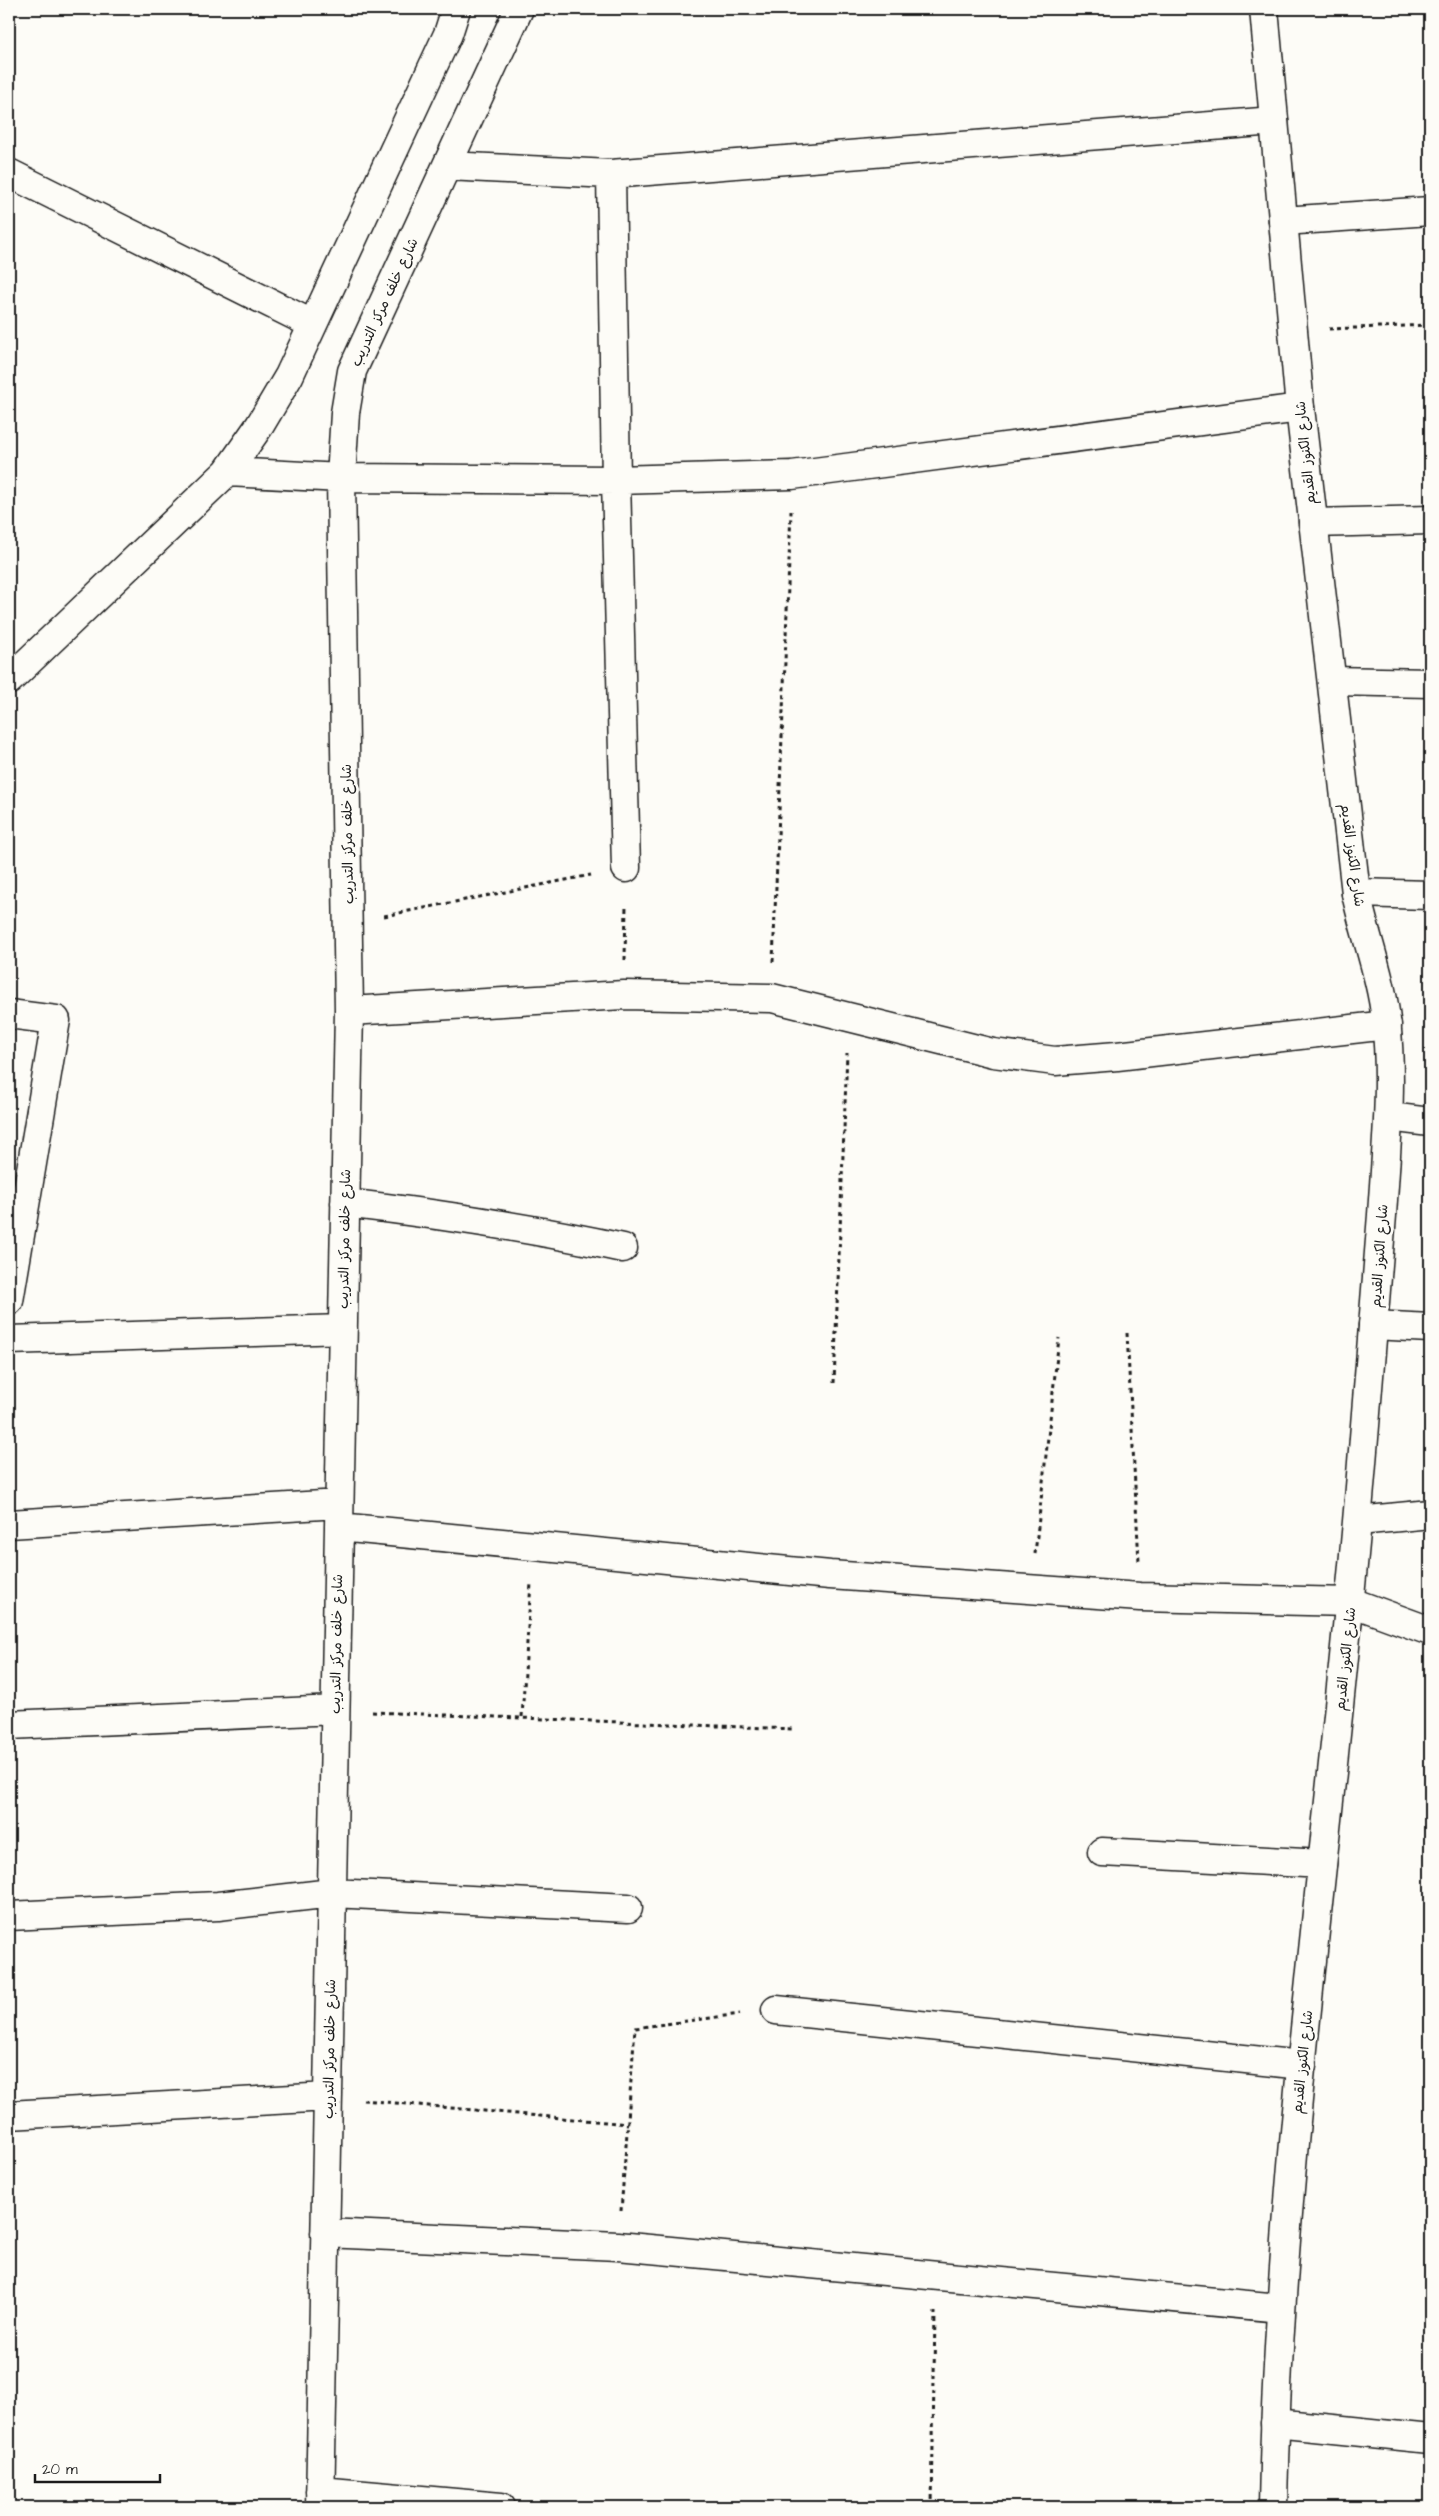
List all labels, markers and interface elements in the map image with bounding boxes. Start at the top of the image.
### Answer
street label: شارع خلف مركز التدريب [346,235,424,370]
street label: شارع الكنوز القديم [1291,400,1321,506]
street label: شارع خلف مركز التدريب [337,764,359,904]
street label: شارع الكنوز القديم [1335,802,1369,908]
street label: شارع خلف مركز التدريب [334,1169,356,1309]
street label: شارع الكنوز القديم [1366,1203,1394,1309]
street label: شارع خلف مركز التدريب [326,1574,348,1714]
street label: شارع الكنوز القديم [1331,1606,1361,1712]
street label: شارع خلف مركز التدريب [319,1979,341,2119]
street label: شارع الكنوز القديم [1288,2009,1318,2115]
scale bar [35,2451,160,2483]
text: 20 m [42,2459,78,2480]

